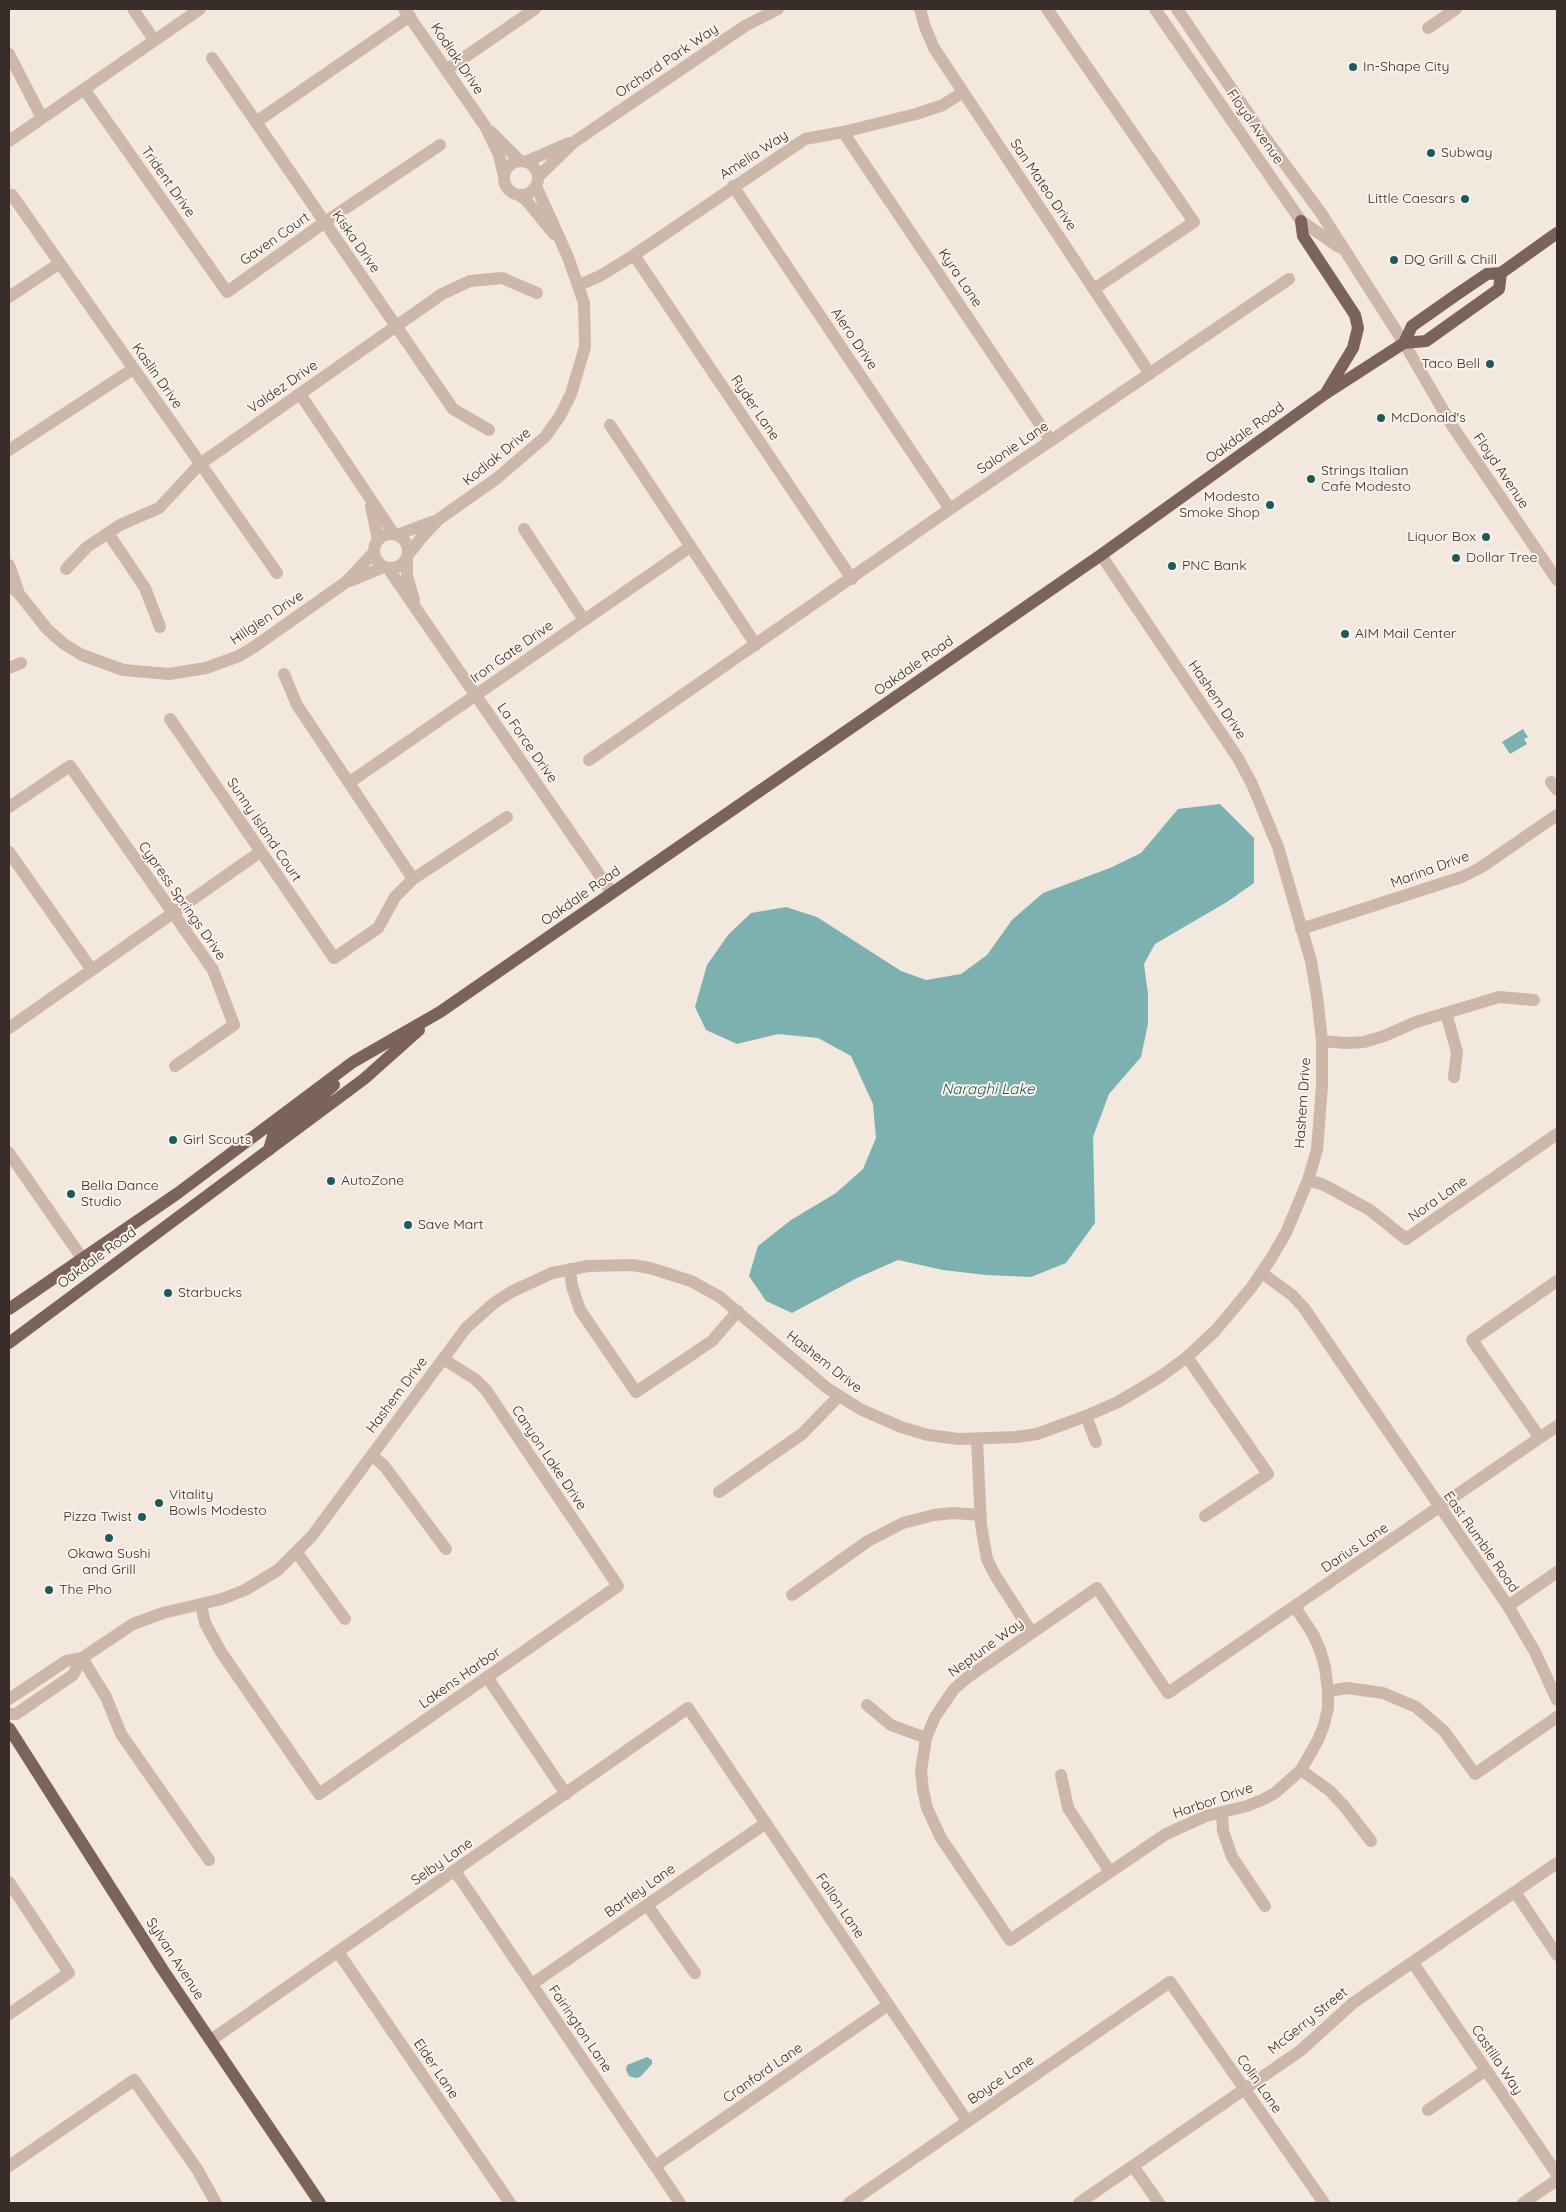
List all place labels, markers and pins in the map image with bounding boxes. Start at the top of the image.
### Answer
place label: In-Shape City [1363,59,1449,75]
marker: In-Shape City [1347,61,1359,73]
place label: Subway [1441,145,1492,161]
marker: Subway [1425,147,1437,159]
place label: Little Caesars [1368,191,1455,207]
marker: Little Caesars [1459,193,1471,205]
place label: DQ Grill & Chill [1404,252,1497,268]
marker: DQ Grill & Chill [1388,254,1400,266]
place label: Taco Bell [1421,356,1480,372]
marker: Taco Bell [1484,358,1496,370]
place label: McDonald's [1391,410,1466,426]
marker: McDonald's [1375,412,1387,424]
place label: Strings Italian Cafe Modesto [1321,463,1411,496]
marker: Strings Italian Cafe Modesto [1305,473,1317,485]
place label: Modesto Smoke Shop [1179,489,1260,522]
marker: Modesto Smoke Shop [1264,499,1276,511]
place label: Liquor Box [1407,529,1476,545]
marker: Liquor Box [1480,531,1492,543]
place label: Dollar Tree [1466,550,1537,566]
marker: Dollar Tree [1450,552,1462,564]
place label: PNC Bank [1182,558,1247,574]
marker: PNC Bank [1166,560,1178,572]
place label: AIM Mail Center [1355,626,1456,642]
marker: AIM Mail Center [1339,628,1351,640]
place label: Girl Scouts [183,1132,251,1148]
marker: Girl Scouts [167,1134,179,1146]
place label: AutoZone [341,1173,404,1189]
marker: AutoZone [325,1175,337,1187]
place label: Bella Dance Studio [81,1178,159,1210]
marker: Bella Dance Studio [65,1188,77,1200]
place label: Save Mart [418,1217,483,1233]
marker: Save Mart [402,1219,414,1231]
place label: Starbucks [178,1285,242,1301]
marker: Starbucks [162,1287,174,1299]
place label: Vitality Bowls Modesto [169,1487,267,1520]
marker: Vitality Bowls Modesto [153,1497,165,1509]
place label: Pizza Twist [63,1509,132,1525]
marker: Pizza Twist [136,1511,148,1523]
marker: Okawa Sushi and Grill [103,1532,115,1544]
place label: Okawa Sushi and Grill [68,1546,150,1578]
place label: The Pho [59,1582,112,1598]
marker: The Pho [43,1584,55,1596]

